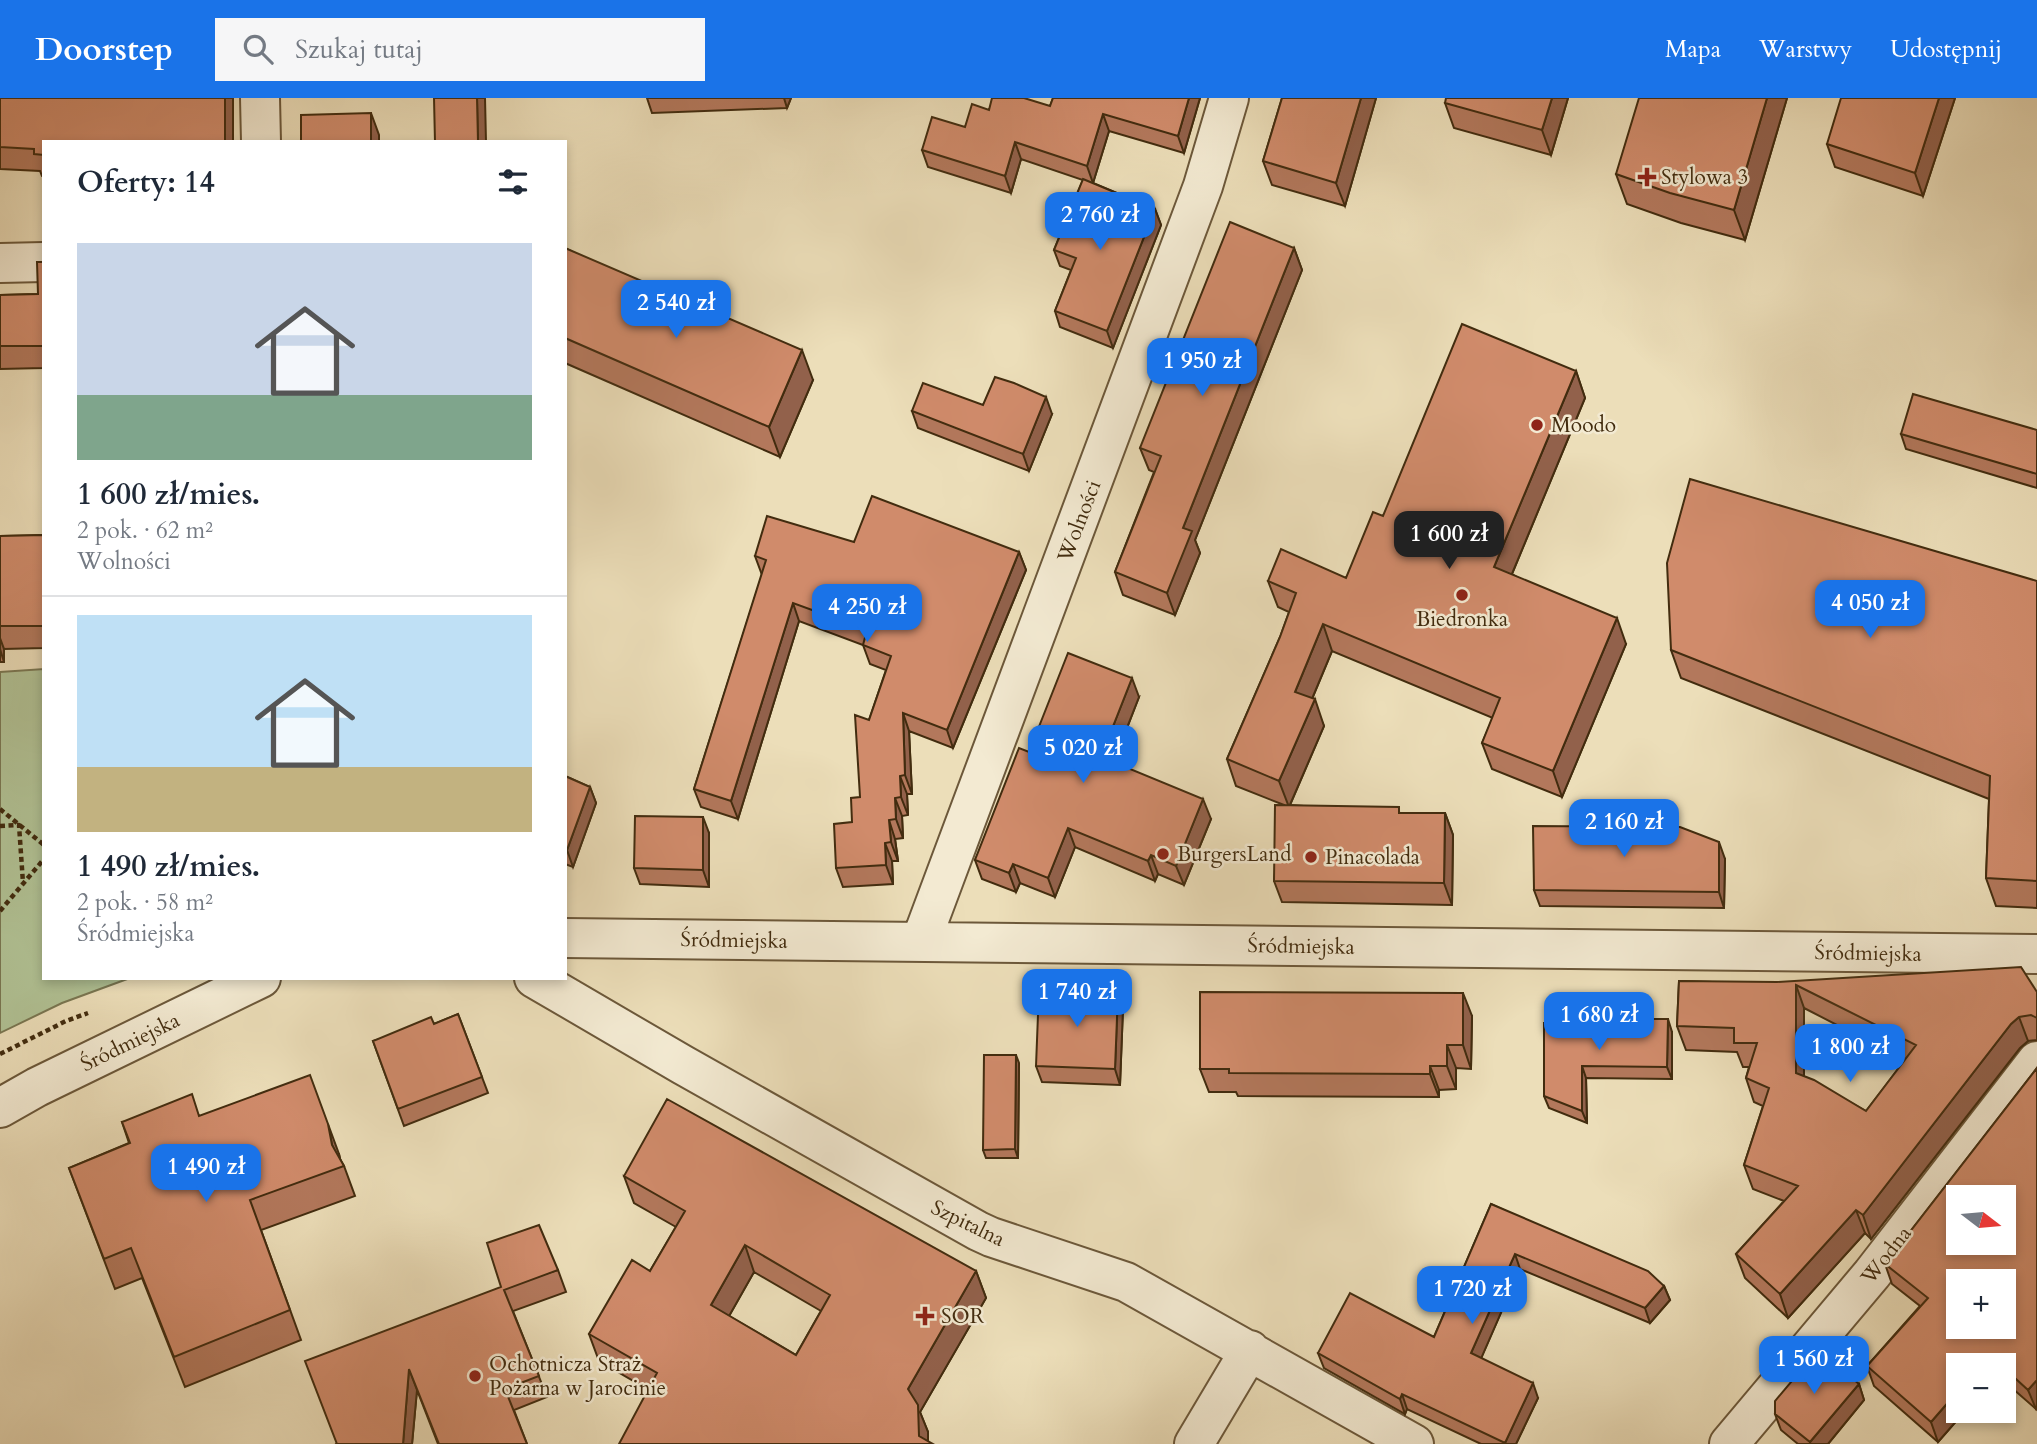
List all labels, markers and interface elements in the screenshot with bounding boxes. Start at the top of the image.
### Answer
search box [215,18,705,81]
text: Doorstep [35,27,173,72]
icon: search [239,30,277,68]
text: Szukaj tutaj [295,32,423,67]
text: Mapa [1665,33,1721,66]
text: Warstwy [1759,33,1852,66]
text: Udostępnij [1890,33,2002,66]
text: Oferty: 14 [77,162,215,203]
icon: filters [494,163,532,201]
place label: Stylowa 3 [1661,163,1748,192]
marker: Stylowa 3 [1639,169,1655,185]
pin: 2 760 zł [1028,192,1172,252]
text: 2 760 zł [1061,199,1139,230]
pin: 2 540 zł [604,280,748,340]
text: 2 540 zł [637,287,715,318]
icon: home [242,288,368,414]
pin: 1 950 zł [1130,338,1274,398]
text: 1 950 zł [1163,345,1241,376]
place label: Moodo [1551,411,1616,440]
marker: Moodo [1529,417,1545,433]
text: 1 600 zł/mies. [77,474,260,515]
street label: Wolności [1050,476,1108,567]
pin: 1 600 zł [1377,512,1521,571]
text: 2 pok. · 62 m² [77,515,213,546]
text: 1 600 zł [1410,518,1488,549]
text: Wolności [77,546,171,577]
pin: 4 050 zł [1798,580,1942,640]
pin: 4 250 zł [795,584,939,644]
marker: Biedronka [1454,587,1470,603]
text: 4 050 zł [1831,587,1909,618]
text: 4 250 zł [828,591,906,622]
place label: Biedronka [1416,605,1508,634]
icon: home [242,660,368,786]
pin: 5 020 zł [1011,726,1155,785]
text: 5 020 zł [1044,732,1122,763]
pin: 2 160 zł [1552,800,1696,859]
text: 2 160 zł [1585,806,1663,837]
place label: BurgersLand [1177,840,1291,869]
place label: Pinacolada [1325,843,1420,872]
text: 1 490 zł/mies. [77,846,260,887]
marker: BurgersLand [1155,846,1171,862]
marker: Pinacolada [1303,849,1319,865]
text: 2 pok. · 58 m² [77,887,213,918]
text: Śródmiejska [77,918,194,949]
street label: Śródmiejska [680,924,788,956]
street label: Śródmiejska [1247,930,1355,962]
street label: Śródmiejska [1814,937,1922,969]
pin: 1 740 zł [1005,970,1149,1029]
text: 1 740 zł [1038,976,1116,1007]
pin: 1 680 zł [1527,992,1671,1052]
text: 1 680 zł [1560,999,1638,1030]
street label: Śródmiejska [75,1005,185,1079]
pin: 1 800 zł [1778,1024,1922,1084]
text: 1 800 zł [1811,1031,1889,1062]
pin: 1 490 zł [134,1144,278,1204]
text: 1 490 zł [167,1151,245,1182]
north arrow [1946,1185,2016,1255]
map controls [1946,1185,2016,1423]
street label: Szpitalna [926,1193,1010,1254]
street label: Wodna [1854,1220,1918,1291]
pin: 1 720 zł [1400,1266,1544,1326]
button: + [1946,1269,2016,1339]
text: 1 720 zł [1433,1273,1511,1304]
place label: SOR [941,1302,985,1331]
marker: SOR [915,1306,935,1326]
pin: 1 560 zł [1742,1336,1886,1396]
text: 1 560 zł [1775,1343,1853,1374]
place label: Ochotnicza Straż Pożarna w Jarocinie [489,1350,666,1403]
button: − [1946,1353,2016,1423]
marker: Ochotnicza Straż Pożarna w Jarocinie [467,1368,483,1384]

